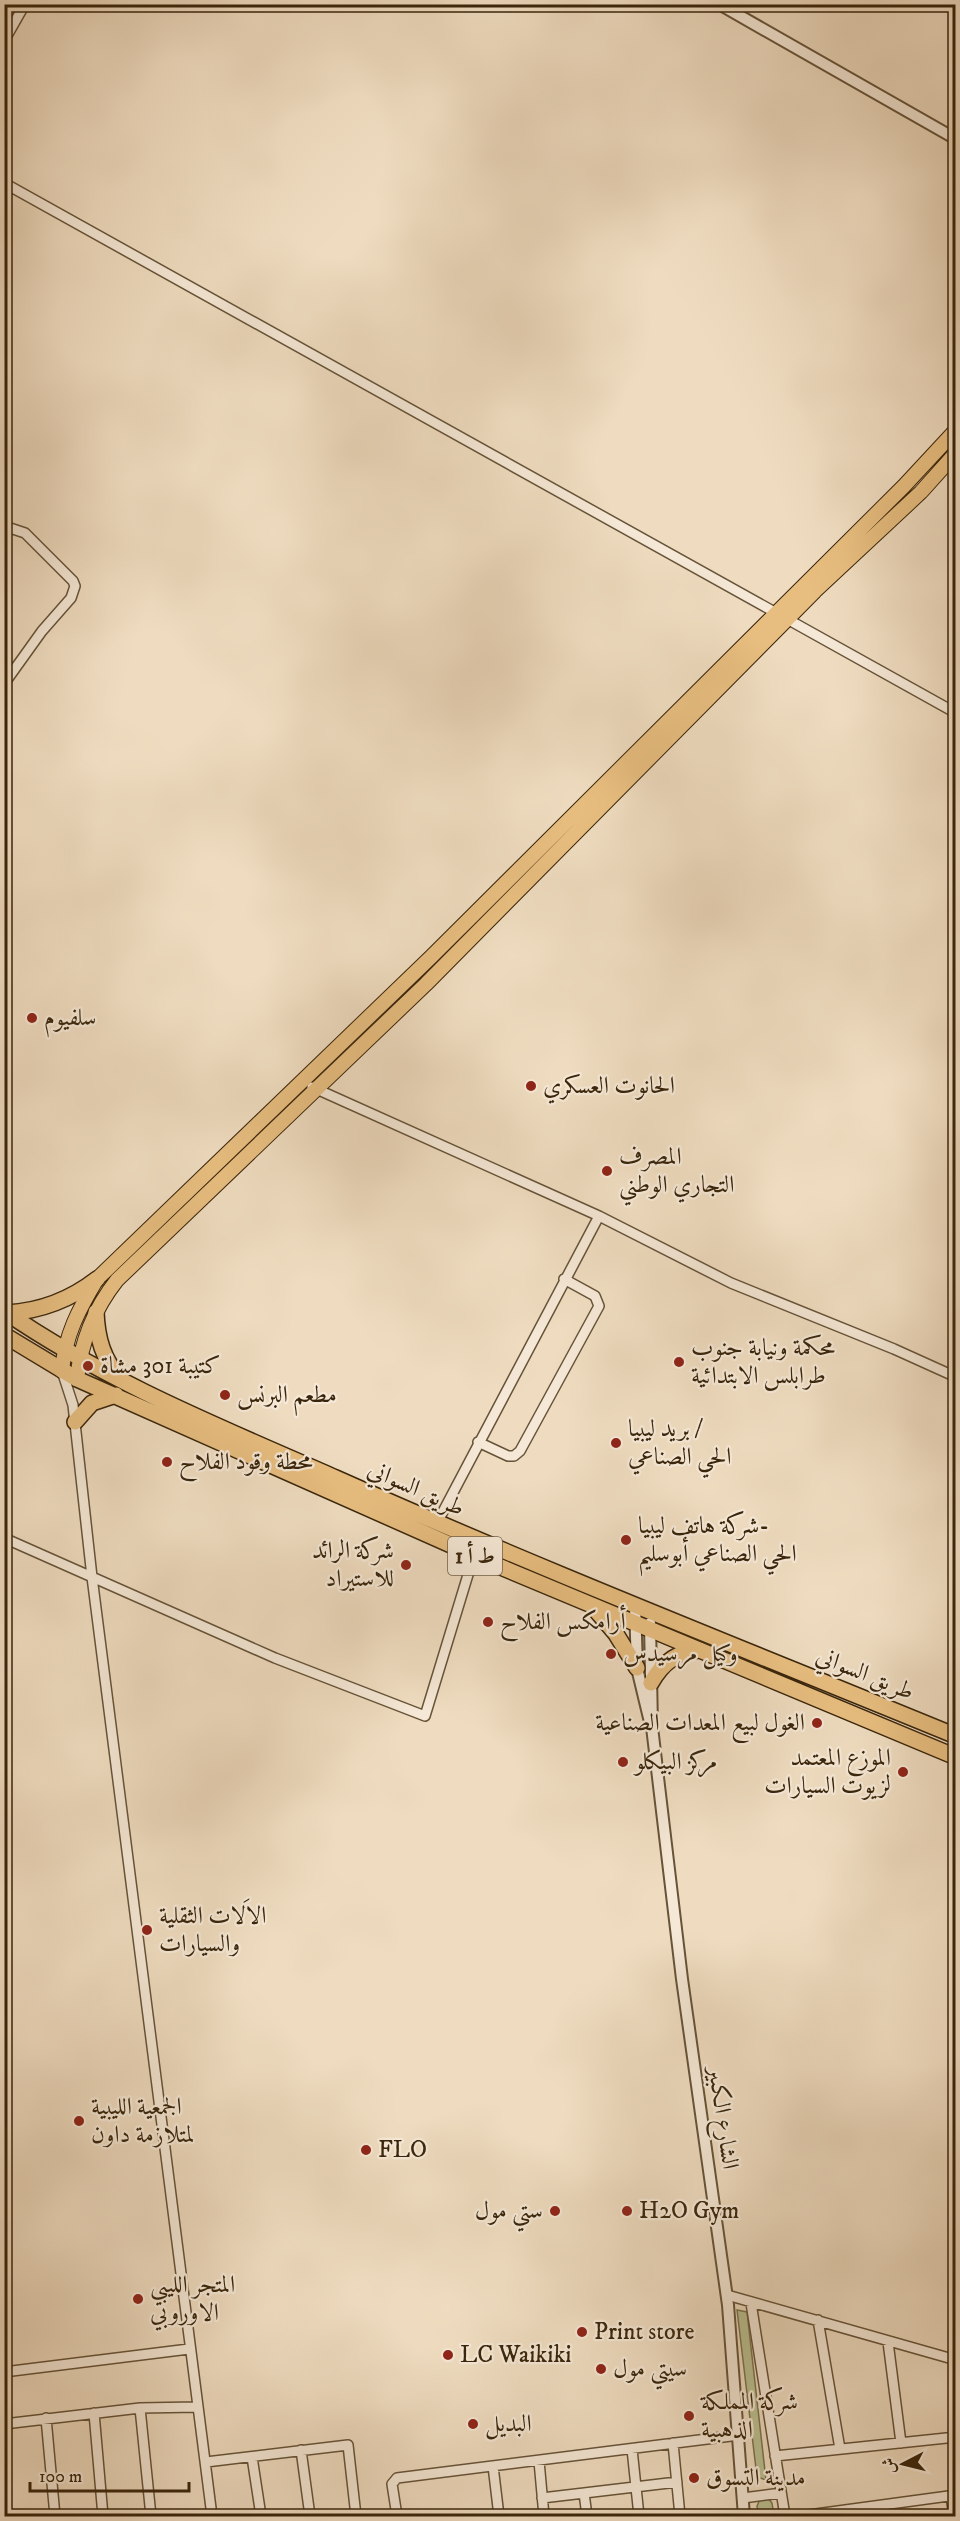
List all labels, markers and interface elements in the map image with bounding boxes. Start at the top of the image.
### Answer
place label: سلفيوم [44,1003,96,1038]
marker: سلفيوم [25,1011,39,1025]
place label: الحانوت العسكري [543,1071,675,1104]
marker: الحانوت العسكري [524,1079,538,1093]
place label: المصرف التجاري الوطني [619,1142,734,1206]
marker: المصرف التجاري الوطني [600,1164,614,1178]
place label: محكمة ونيابة جنوب طرابلس الابتدائية [691,1333,836,1391]
place label: كتيبة 301 مشاة [100,1351,221,1381]
marker: محكمة ونيابة جنوب طرابلس الابتدائية [672,1355,686,1369]
marker: كتيبة 301 مشاة [81,1359,95,1373]
place label: مطعم البرنس [237,1380,337,1416]
marker: مطعم البرنس [218,1388,232,1402]
place label: بريد ليبيا / الحي الصناعي [628,1414,731,1479]
marker: بريد ليبيا / الحي الصناعي [609,1436,623,1450]
place label: محطة وقود الفلاح [179,1447,313,1482]
street label: طريق السواني [362,1454,469,1526]
marker: محطة وقود الفلاح [160,1455,174,1469]
place label: شركة هاتف ليبيا- الحي الصناعي أبوسليم [638,1510,797,1577]
marker: شركة هاتف ليبيا- الحي الصناعي أبوسليم [619,1533,633,1547]
place label: شركة الرائد للاستيراد [312,1535,394,1594]
road number: ط أ 1 [448,1537,502,1575]
marker: شركة الرائد للاستيراد [399,1558,413,1572]
place label: أرامكس الفلاح [500,1604,626,1642]
marker: أرامكس الفلاح [481,1615,495,1629]
place label: وكيل مرسيدس [623,1639,738,1670]
street label: طريق السواني [810,1641,918,1710]
marker: وكيل مرسيدس [604,1647,618,1661]
place label: الغول لبيع المعدات الصناعية [595,1708,805,1744]
marker: الغول لبيع المعدات الصناعية [810,1716,824,1730]
place label: الموزع المعتمد لزيوت السيارات [764,1743,891,1801]
place label: مركز البيكلو [633,1747,717,1778]
marker: مركز البيكلو [616,1755,630,1769]
marker: الموزع المعتمد لزيوت السيارات [896,1765,910,1779]
place label: الاَلات الثقلية والسيارات [159,1898,266,1959]
marker: الاَلات الثقلية والسيارات [140,1923,154,1937]
street label: الشارع الكبير [697,2062,745,2172]
place label: الجمعية الليبية لمتلازمة داون [91,2092,194,2150]
marker: الجمعية الليبية لمتلازمة داون [72,2114,86,2128]
place label: FLO [378,2135,427,2165]
marker: FLO [359,2143,373,2157]
place label: ستي مول [475,2196,543,2232]
place label: H2O Gym [639,2196,739,2226]
marker: ستي مول [548,2204,562,2218]
marker: H2O Gym [620,2204,634,2218]
place label: المتجر الليبي الاوروبي [150,2270,235,2331]
marker: المتجر الليبي الاوروبي [131,2292,145,2306]
place label: Print store [594,2317,695,2347]
marker: Print store [575,2325,589,2339]
place label: LC Waikiki [460,2340,572,2370]
marker: LC Waikiki [441,2348,455,2362]
place label: سيتي مول [613,2354,687,2390]
marker: سيتي مول [594,2362,608,2376]
place label: شركة المملكة الذهبية [700,2386,798,2445]
place label: البديل [485,2409,532,2440]
marker: شركة المملكة الذهبية [682,2409,696,2423]
marker: البديل [466,2417,480,2431]
north arrow [873,2434,933,2494]
scale bar [30,2455,189,2493]
text: ش [878,2457,900,2475]
place label: مدينة التسوق [706,2463,806,2493]
text: 100 m [39,2466,82,2488]
marker: مدينة التسوق [687,2471,701,2485]

